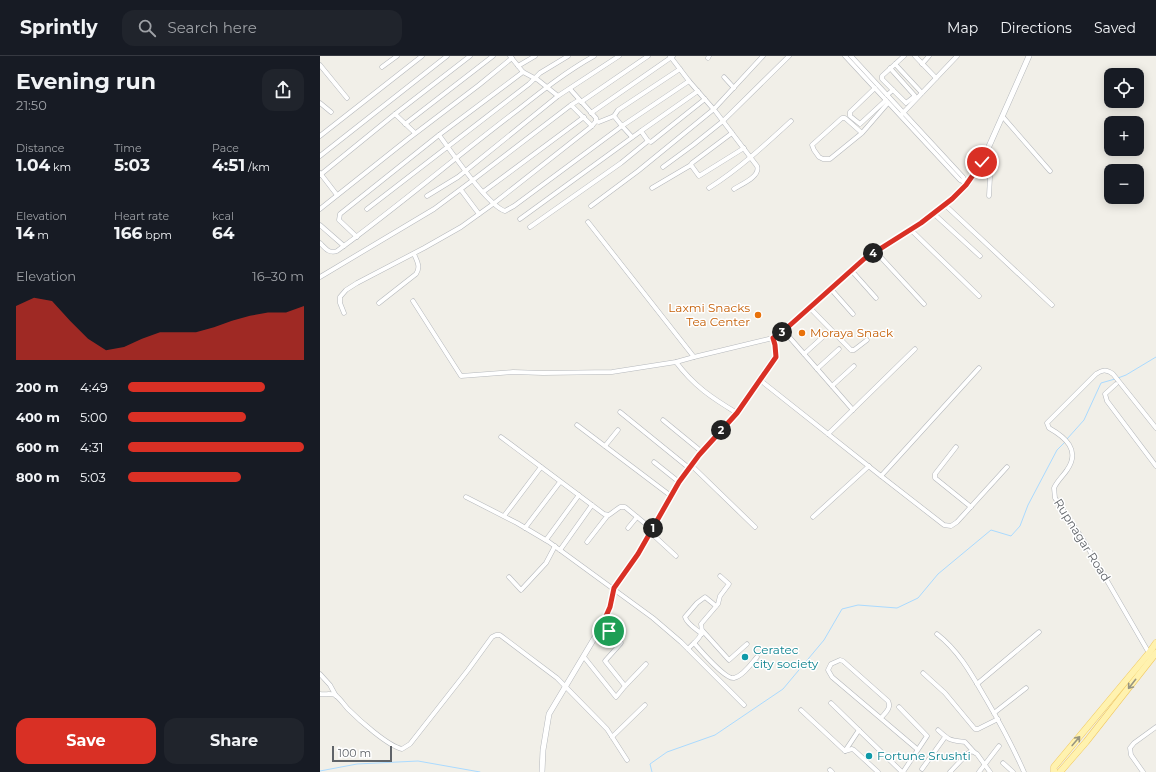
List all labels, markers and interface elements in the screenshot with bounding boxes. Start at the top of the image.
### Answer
search box [122,10,402,46]
text: Sprintly [20,16,98,39]
icon: search [136,17,158,39]
text: Search here [168,18,257,37]
text: Map [947,19,978,37]
text: Directions [1000,19,1072,37]
text: Saved [1094,19,1136,37]
text: Evening run [16,68,156,95]
map controls [1104,68,1144,204]
button: locate [1104,68,1144,108]
button: share [262,69,304,111]
text: 21:50 [16,97,47,113]
button: + [1104,116,1144,156]
text: Distance [16,141,64,155]
text: Time [114,141,142,155]
text: Pace [212,141,239,155]
pin [965,145,999,179]
icon: check [971,151,993,173]
text: 1.04 [16,155,50,175]
text: 5:03 [114,155,150,175]
text: 4:51 [212,155,245,175]
text: km [50,160,71,174]
text: /km [245,160,270,174]
button: − [1104,164,1144,204]
text: Elevation [16,209,67,223]
text: Heart rate [114,209,169,223]
text: kcal [212,209,234,223]
text: 14 [16,223,34,243]
text: 166 [114,223,142,243]
text: 64 [212,223,235,243]
text: m [34,228,49,242]
text: bpm [142,228,172,242]
pin: 4 [863,243,883,263]
text: 4 [869,246,877,260]
text: Elevation [16,268,76,284]
text: 16–30 m [252,268,304,284]
place label: Laxmi Snacks Tea Center [668,300,750,329]
marker: Laxmi Snacks Tea Center [753,310,763,320]
pin: 3 [772,322,792,342]
text: 3 [779,325,785,339]
place label: Moraya Snack [810,325,894,340]
marker: Moraya Snack [797,328,807,338]
text: 200 m [16,379,59,395]
text: 4:49 [80,379,108,395]
text: 400 m [16,409,60,425]
text: 5:00 [80,409,107,425]
pin: 2 [711,420,731,440]
text: 2 [718,423,724,437]
text: 600 m [16,439,59,455]
text: 4:31 [80,439,103,455]
text: 800 m [16,469,60,485]
text: 5:03 [80,469,106,485]
street label: Rupnagar Road [1051,496,1114,584]
pin: 1 [643,518,663,538]
text: 1 [651,521,655,535]
pin [592,614,626,648]
icon: arrive [598,620,620,642]
place label: Ceratec city society [753,642,819,671]
marker: Ceratec city society [740,652,750,662]
one-way arrow [1128,678,1136,689]
button: Save [16,718,156,764]
button: Share [164,718,304,764]
one-way arrow [1071,736,1080,746]
scale bar [332,744,392,763]
text: 100 m [338,746,371,760]
place label: Fortune Srushti [877,748,971,763]
marker: Fortune Srushti [864,751,874,761]

